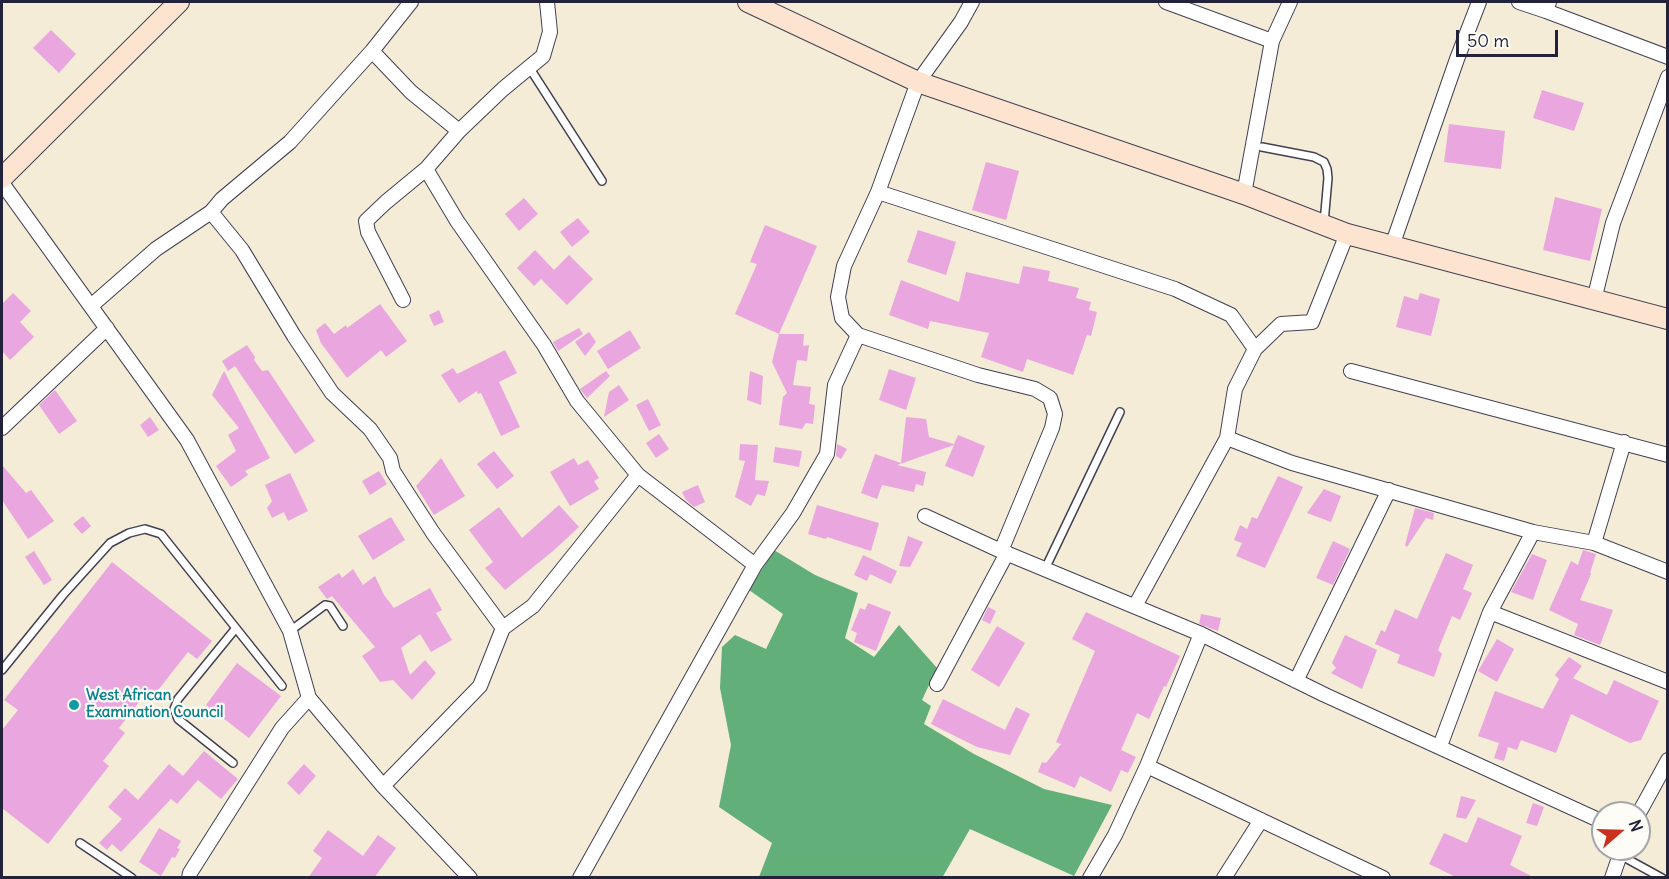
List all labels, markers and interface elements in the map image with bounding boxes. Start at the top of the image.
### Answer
scale bar [1459,18,1561,56]
text: 50 m [1467,29,1509,52]
place label: West African Examination Council [86,687,223,722]
marker: West African Examination Council [67,698,81,712]
north arrow [1591,801,1651,861]
text: N [1625,817,1647,834]

